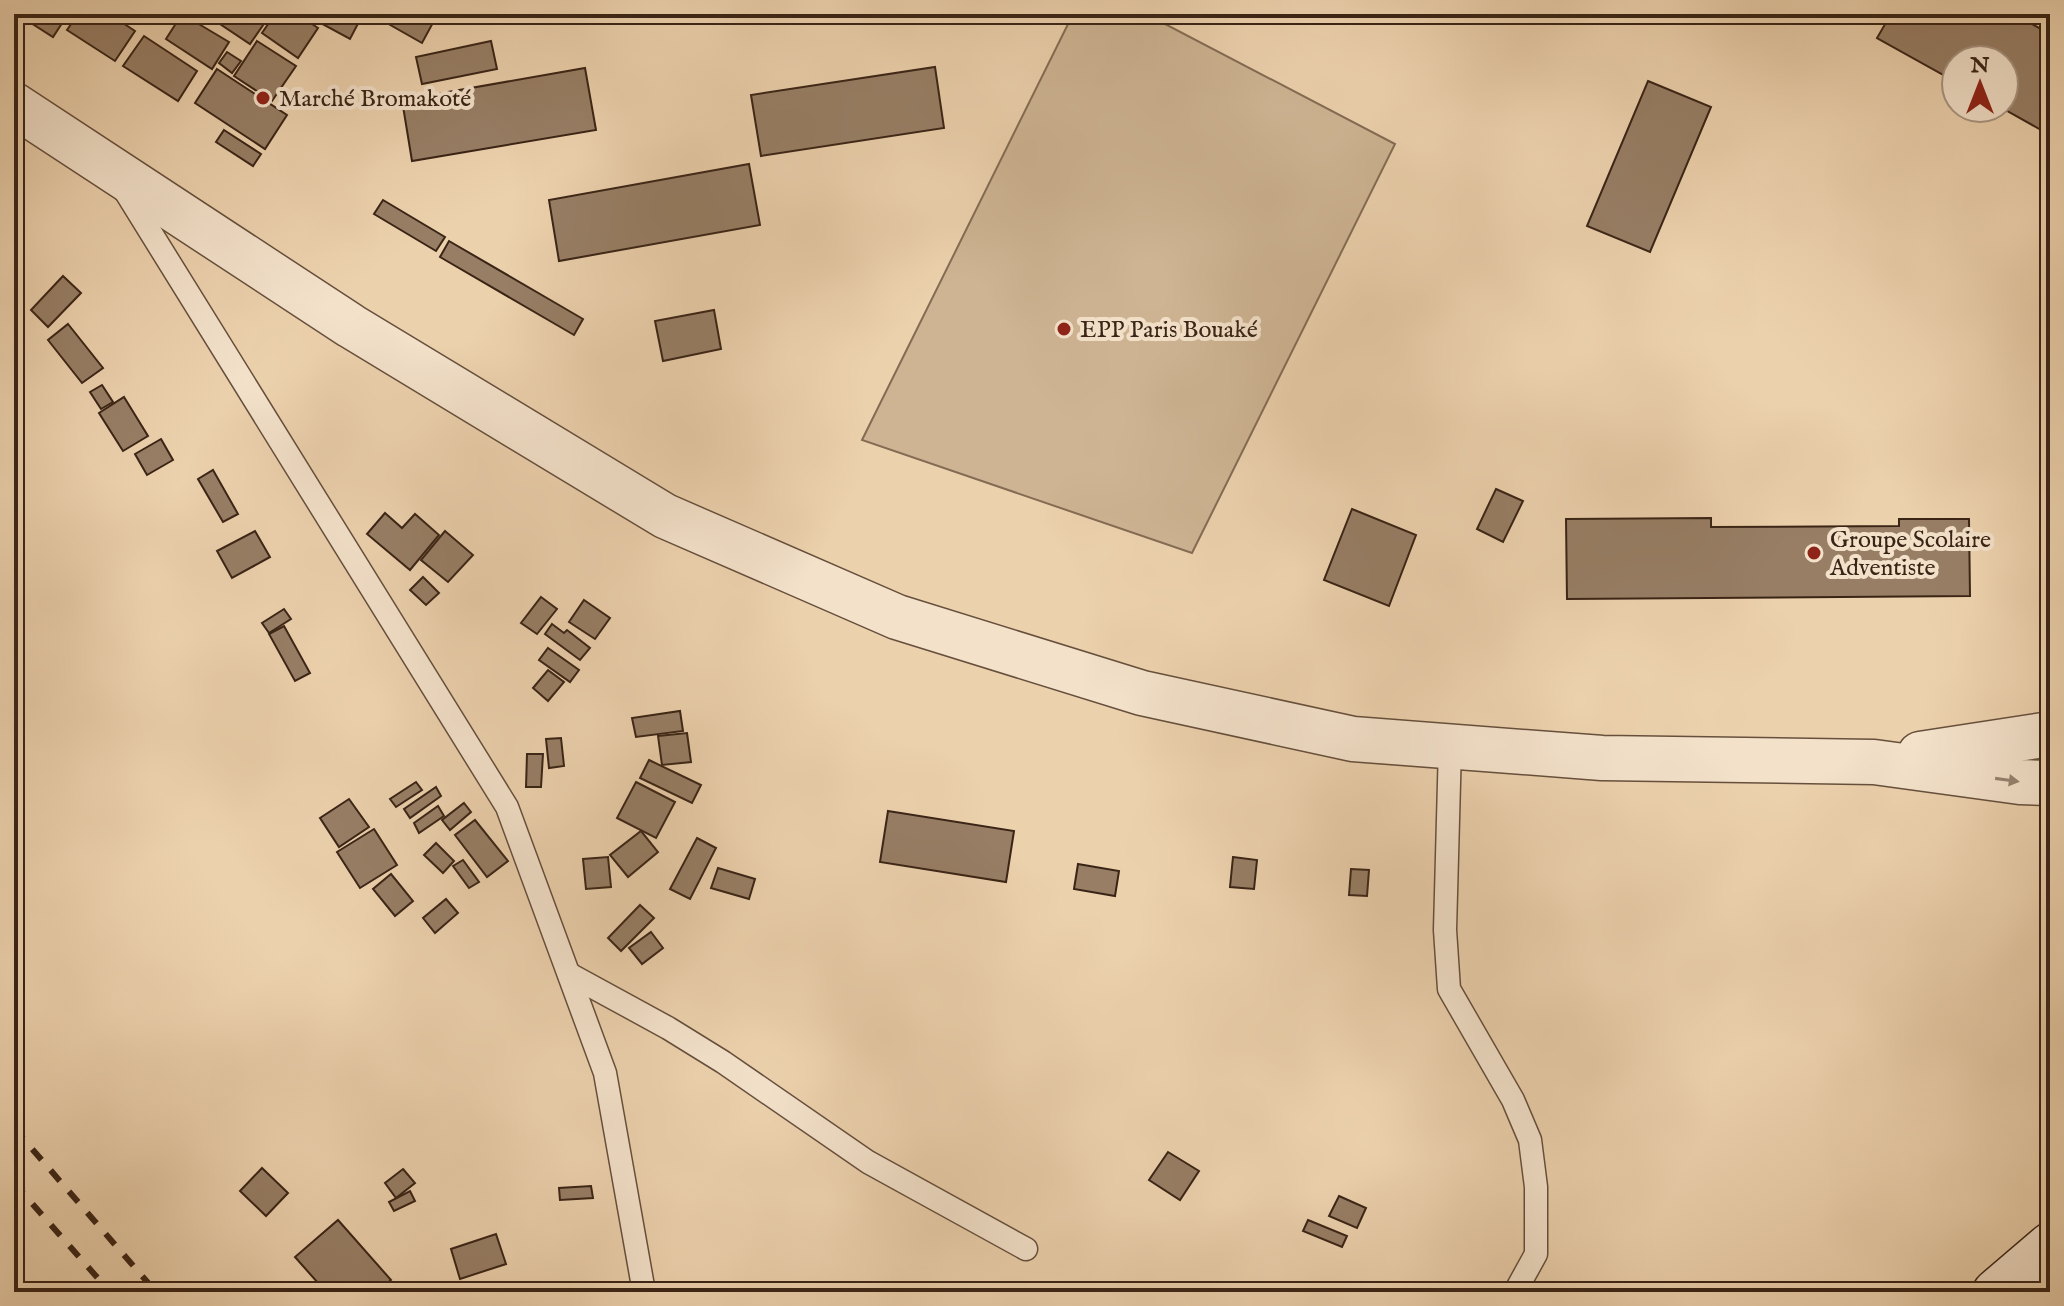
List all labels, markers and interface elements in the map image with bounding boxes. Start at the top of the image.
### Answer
north arrow [1940,44,2020,124]
text: N [1969,52,1990,80]
place label: Marché Bromakoté [279,84,471,115]
marker: Marché Bromakoté [254,89,272,107]
place label: EPP Paris Bouaké [1080,315,1258,346]
marker: EPP Paris Bouaké [1055,320,1073,338]
place label: Groupe Scolaire Adventiste [1829,525,1991,584]
marker: Groupe Scolaire Adventiste [1805,544,1823,562]
one-way arrow [1995,774,2020,787]

